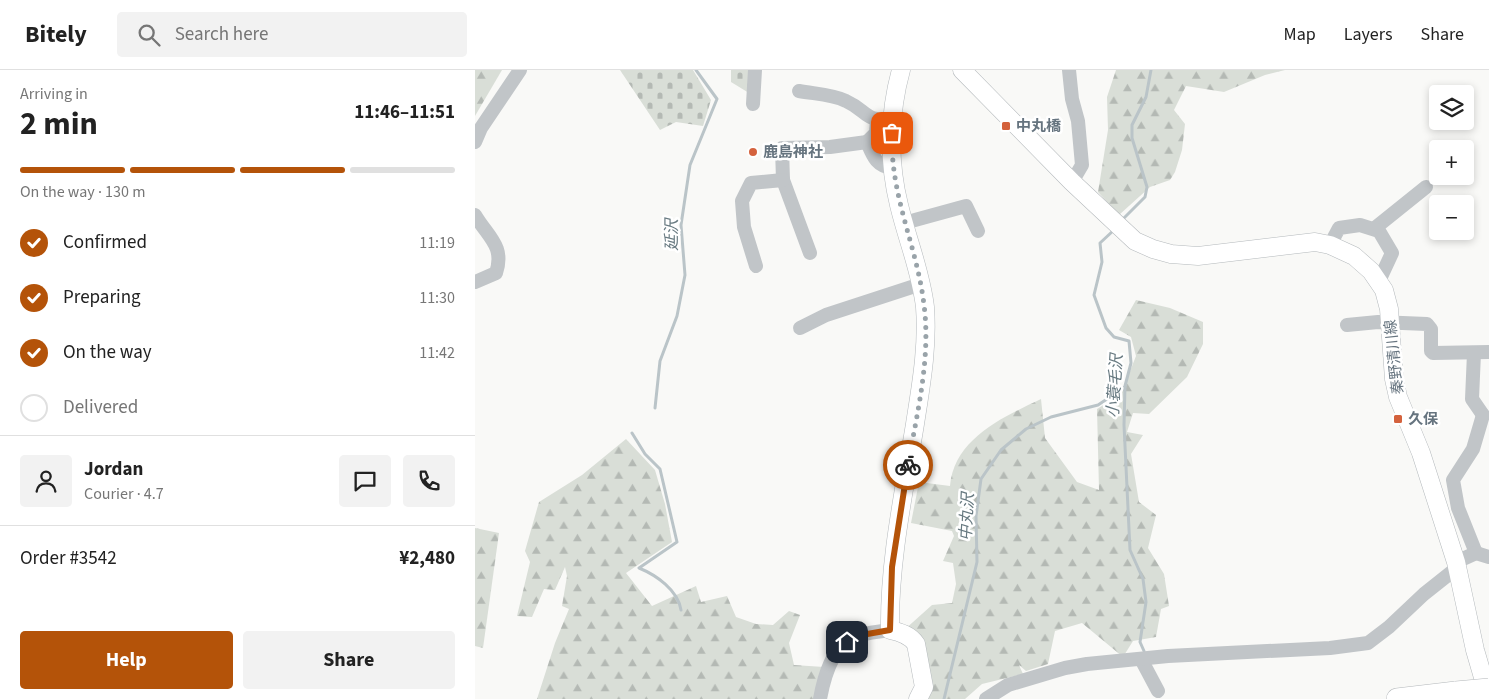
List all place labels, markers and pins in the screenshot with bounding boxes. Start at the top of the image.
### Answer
pin [871,112,913,154]
place label: 中丸橋 [1016,116,1062,137]
marker: 中丸橋 [1000,120,1012,132]
place label: 鹿島神社 [763,142,823,163]
marker: 鹿島神社 [747,146,759,158]
place label: 久保 [1408,409,1439,430]
marker: 久保 [1392,413,1404,425]
pin [826,621,868,663]

